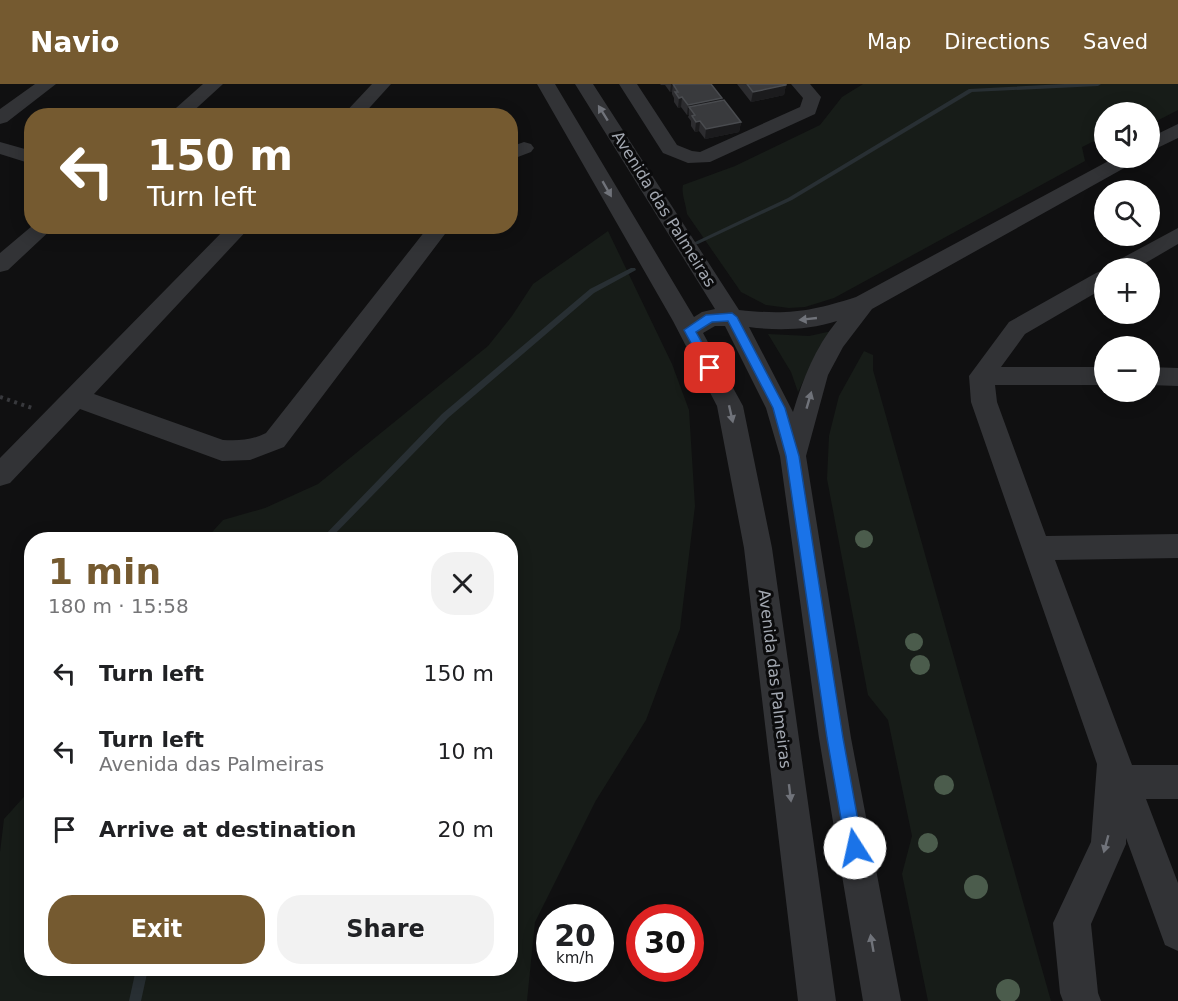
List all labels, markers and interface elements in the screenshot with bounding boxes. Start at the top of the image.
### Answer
text: Navio [30,26,119,59]
text: Map [867,30,911,54]
text: Directions [944,30,1050,54]
text: Saved [1083,30,1148,54]
map controls [1094,102,1160,402]
button: sound [1094,102,1160,168]
one-way arrow [597,105,608,121]
street label: Avenida das Palmeiras [608,128,720,290]
text: 150 m [147,131,293,180]
icon: left [48,132,126,210]
button: search [1094,180,1160,246]
text: Turn left [147,181,257,212]
one-way arrow [602,181,612,198]
button: + [1094,258,1160,324]
one-way arrow [798,314,817,324]
button: − [1094,336,1160,402]
pin [684,342,735,393]
icon: arrive [693,351,726,384]
one-way arrow [805,391,814,409]
one-way arrow [727,405,737,423]
text: 1 min [48,551,161,592]
button: close [431,552,494,615]
street label: Avenida das Palmeiras [755,588,795,770]
text: 180 m · 15:58 [48,594,189,618]
icon: left [48,657,81,690]
text: Turn left [99,661,204,686]
text: 150 m [424,661,494,686]
text: Turn left [99,727,204,752]
icon: left [48,735,81,768]
text: 10 m [438,739,494,764]
text: Avenida das Palmeiras [99,752,324,776]
one-way arrow [785,784,795,803]
icon: arrive [48,813,81,846]
position arrow [823,816,887,880]
text: Arrive at destination [99,817,356,842]
text: 20 m [438,817,494,842]
one-way arrow [1100,835,1110,853]
button: Exit [48,895,265,964]
button: Share [277,895,494,964]
speed limit sign: 30 [626,904,704,982]
text: 20 [554,918,596,953]
one-way arrow [867,934,876,953]
text: km/h [556,949,594,967]

